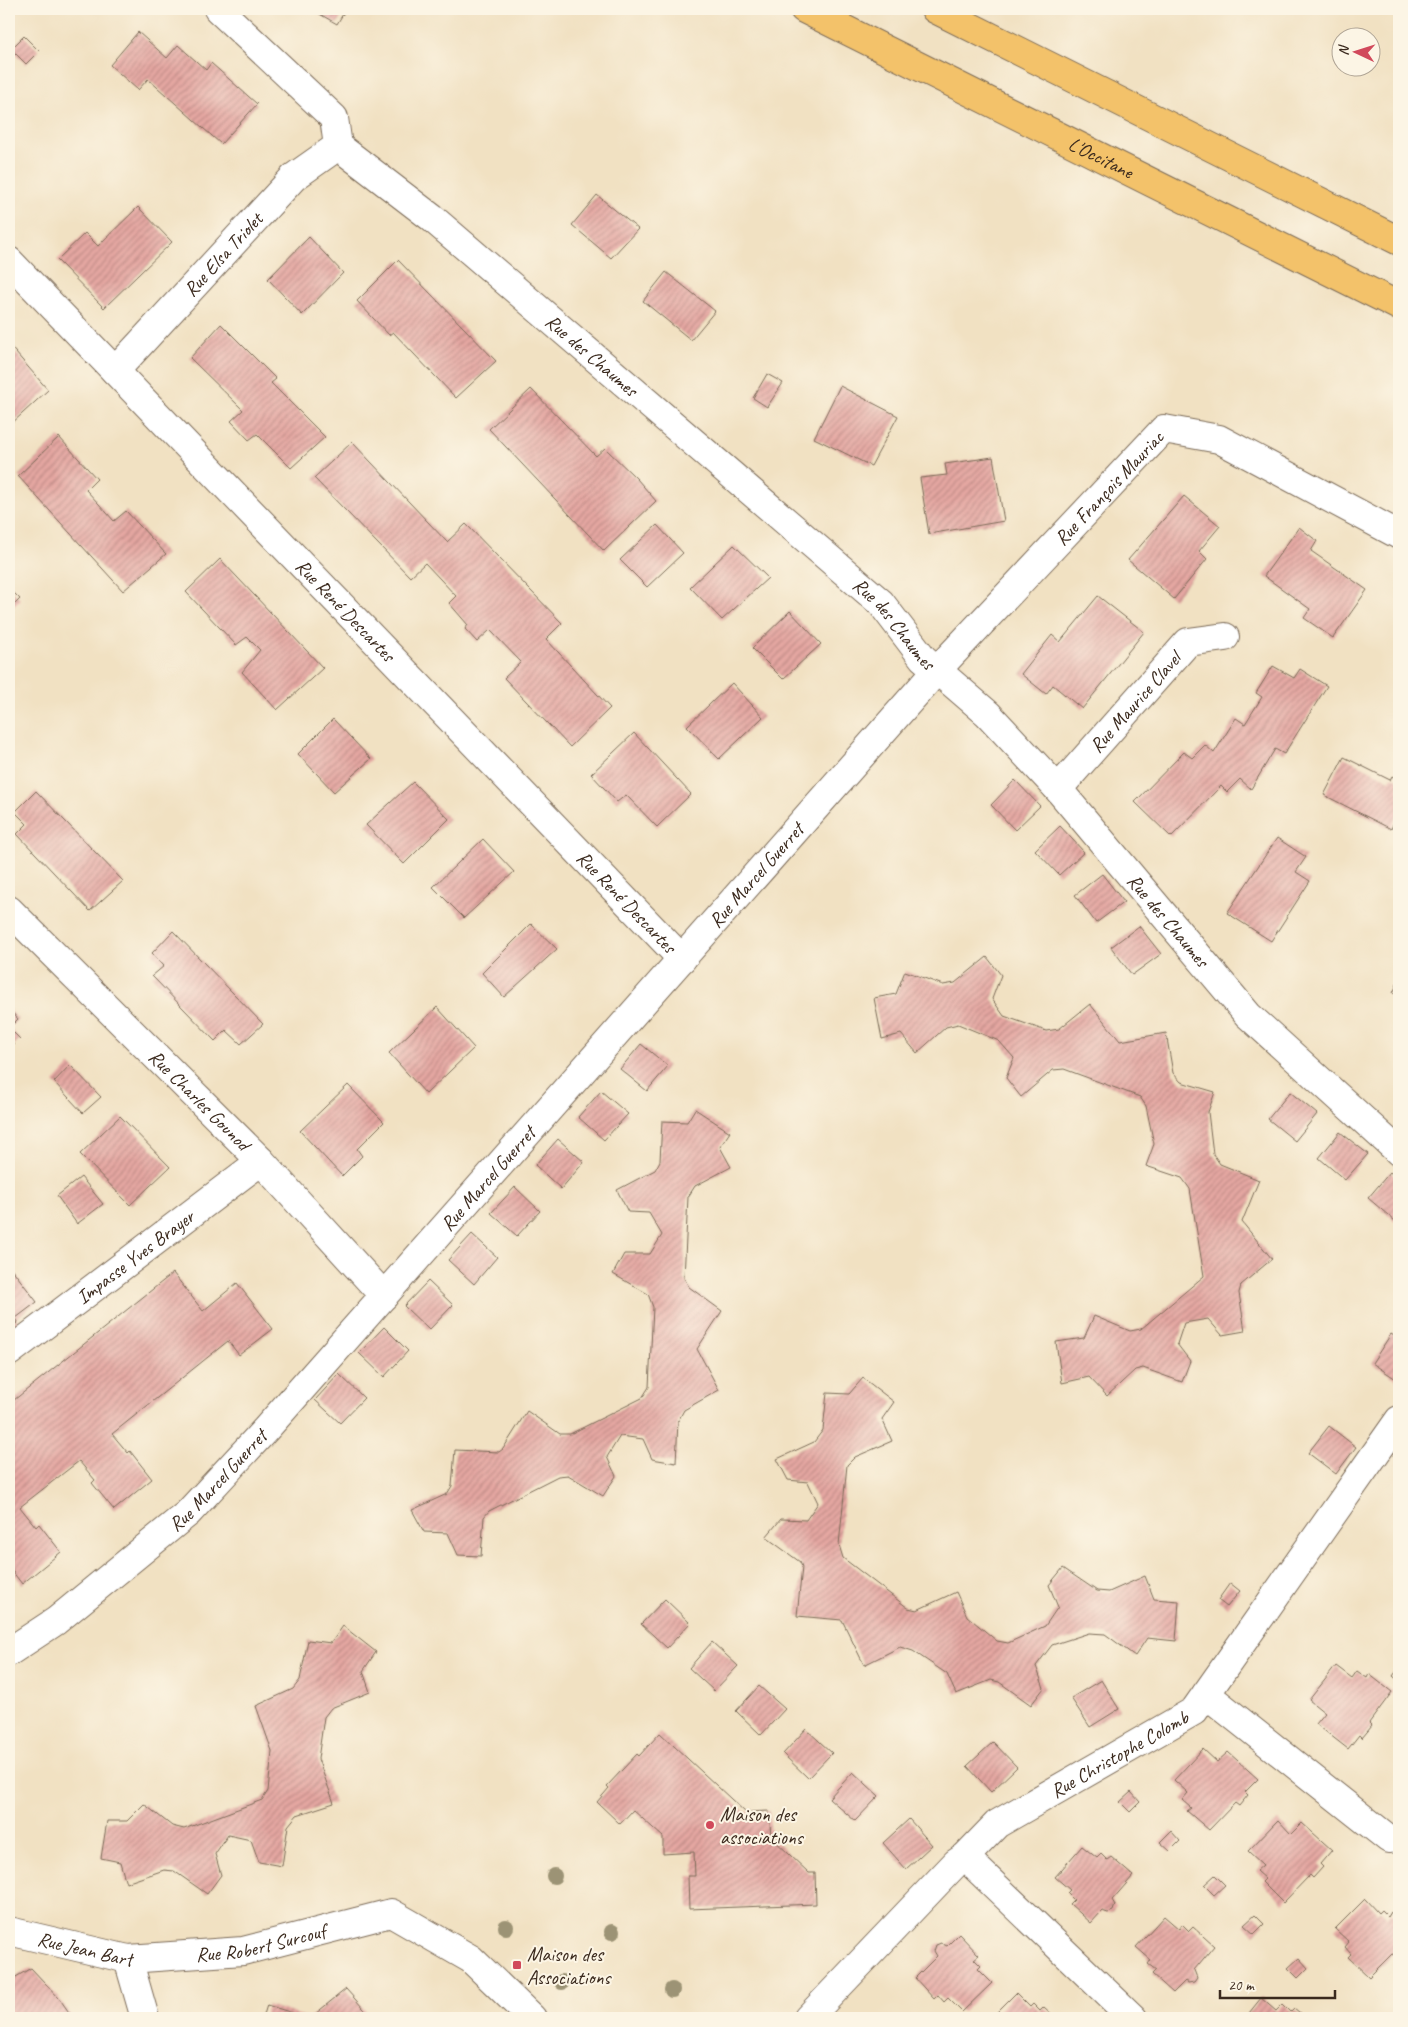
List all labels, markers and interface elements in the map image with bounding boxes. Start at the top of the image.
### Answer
north arrow [1330,28,1380,78]
text: N [1335,44,1352,56]
street label: L'Occitane [1064,131,1139,185]
street label: Rue Elsa Triolet [178,206,270,302]
street label: Rue des Chaumes [540,309,645,404]
street label: Rue François Mauriac [1049,425,1170,551]
street label: Rue René Descartes [290,554,402,669]
street label: Rue des Chaumes [848,572,942,677]
street label: Rue Maurice Clavel [1084,644,1189,758]
street label: Rue Marcel Guerret [703,815,811,933]
street label: Rue René Descartes [571,845,683,960]
street label: Rue des Chaumes [1122,869,1216,974]
street label: Rue Charles Gounod [143,1044,257,1158]
street label: Rue Marcel Guerret [435,1119,543,1236]
street label: Impasse Yves Brayer [71,1203,201,1310]
street label: Rue Marcel Guerret [164,1422,275,1537]
street label: Rue Christophe Colomb [1046,1704,1194,1804]
place label: Maison des associations [720,1802,805,1850]
marker: Maison des associations [704,1819,716,1831]
street label: Rue Robert Surcouf [195,1917,333,1967]
street label: Rue Jean Bart [35,1926,136,1972]
place label: Maison des Associations [527,1942,612,1990]
marker: Maison des Associations [511,1959,523,1971]
scale bar [1220,1967,1336,1999]
text: 20 m [1228,1976,1255,1995]

